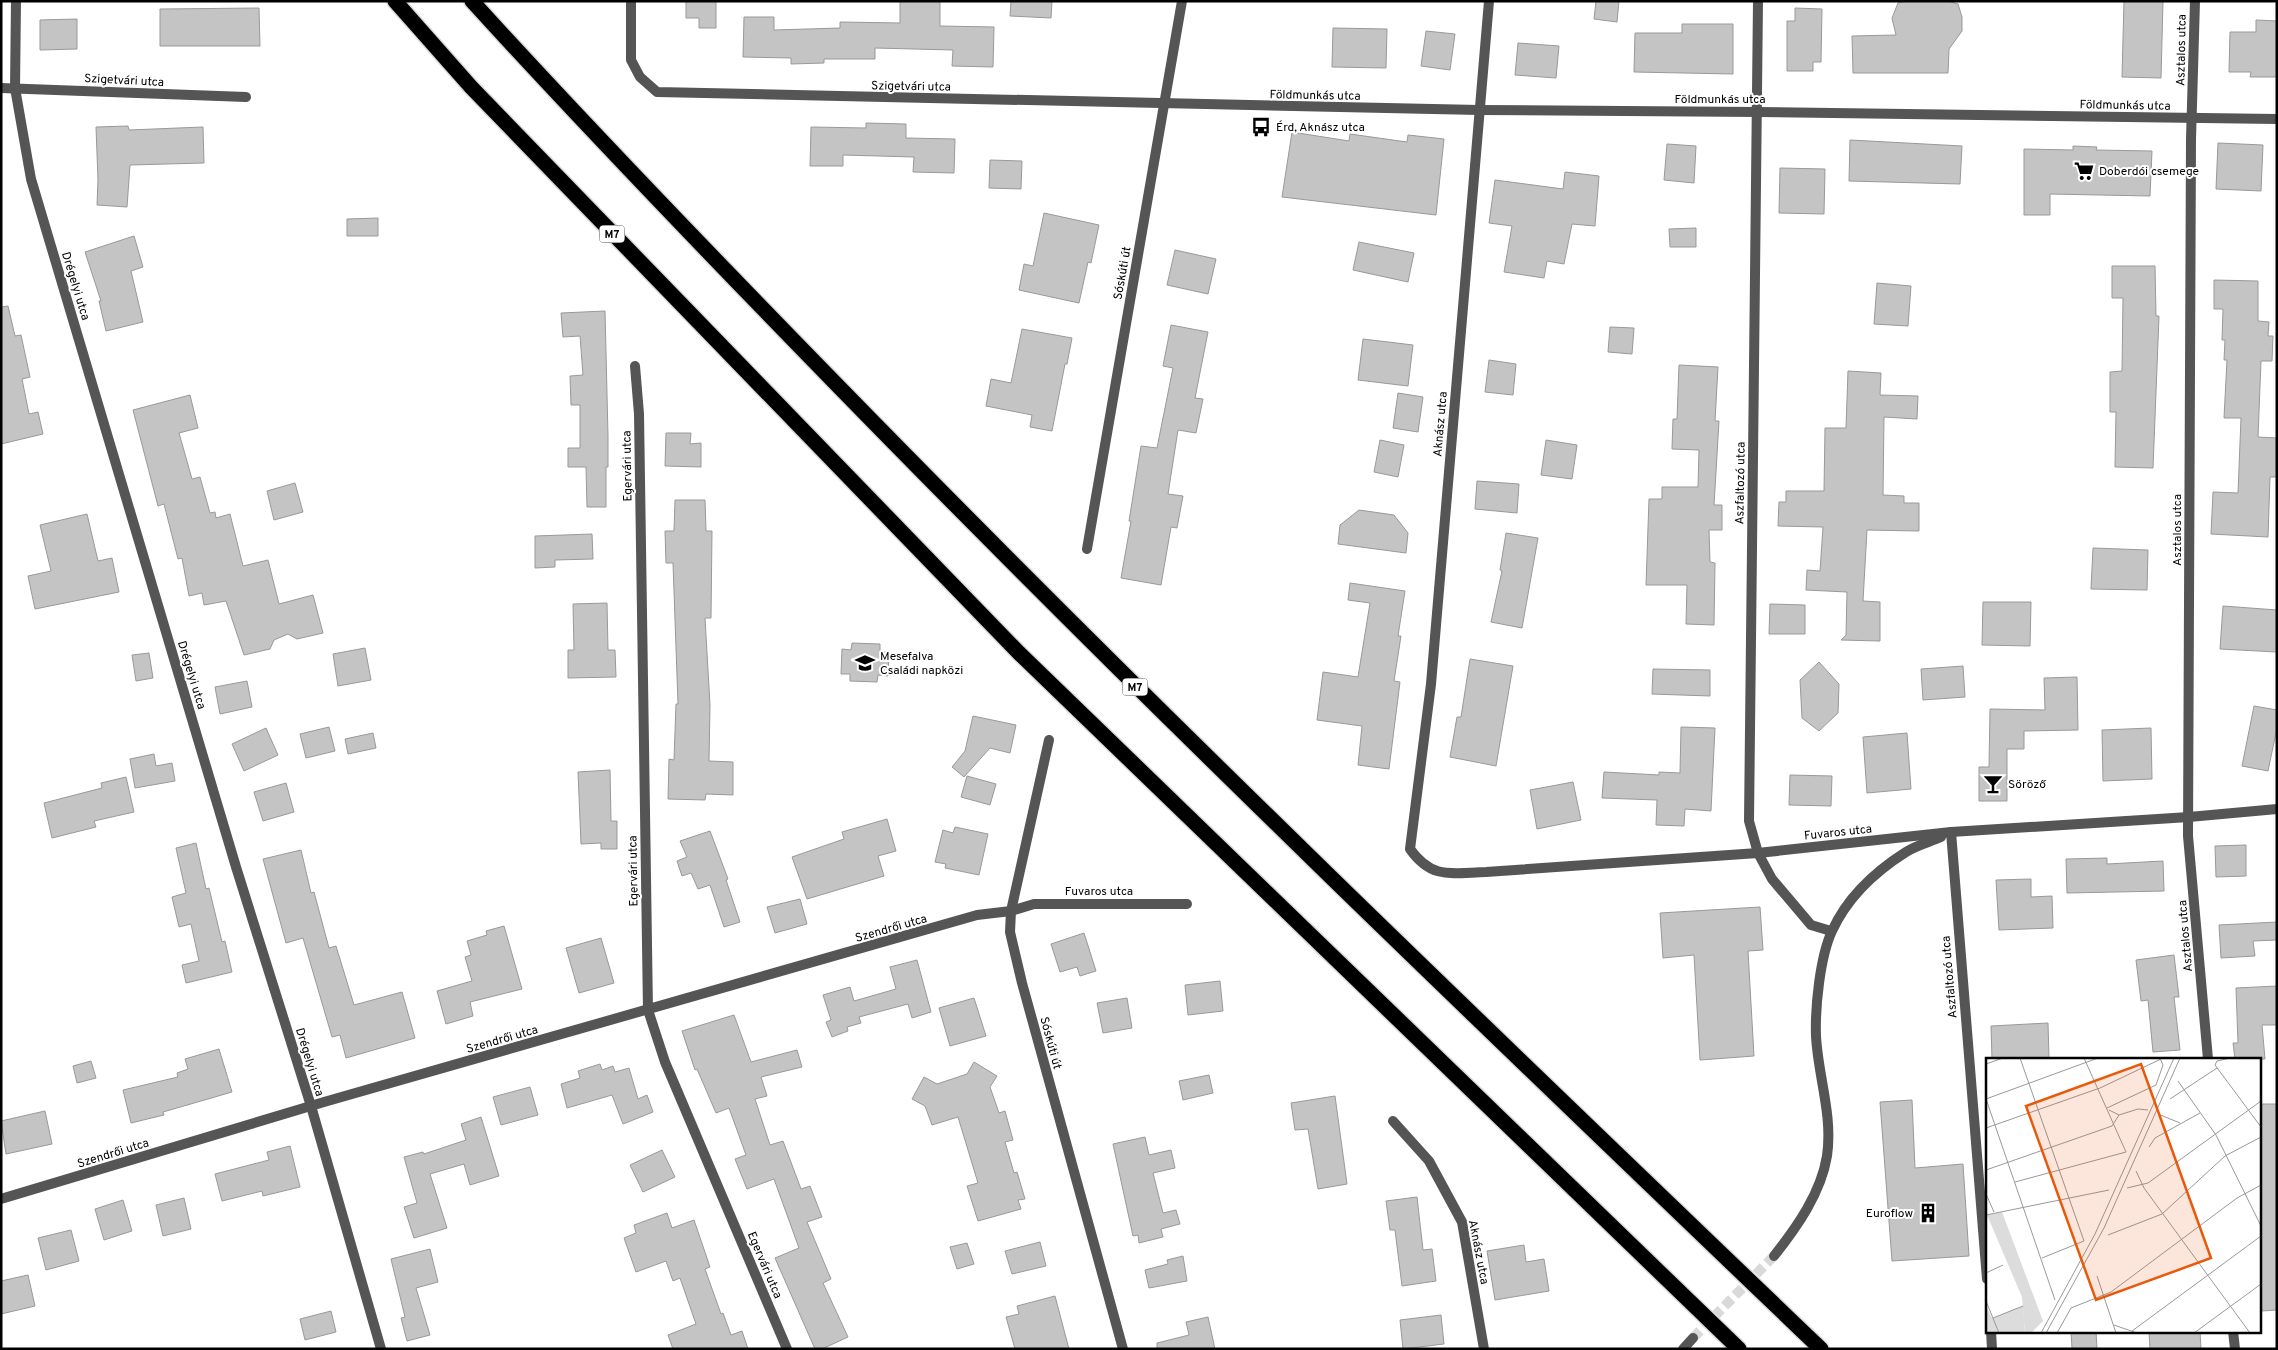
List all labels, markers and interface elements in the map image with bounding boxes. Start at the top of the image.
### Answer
street label: Asztalos utca [2173,14,2191,86]
street label: Szigetvári utca [84,71,164,91]
street label: Szigetvári utca [871,78,951,96]
street label: Földmunkás utca [1269,87,1361,105]
street label: Földmunkás utca [1674,92,1766,108]
street label: Földmunkás utca [2079,97,2171,115]
bus stop icon: Érd, Aknász utca [1250,116,1272,138]
place label: Érd, Aknász utca [1276,120,1365,136]
supermarket icon: Doberdói csemege [2073,160,2095,182]
place label: Doberdói csemege [2099,164,2199,180]
road number: M7 [600,225,624,242]
street label: Sóskúti út [1110,245,1136,301]
street label: Drégelyi utca [57,250,93,323]
street label: Aknász utca [1430,391,1452,457]
street label: Egervári utca [619,430,637,502]
street label: Aszfaltozó utca [1732,441,1750,525]
street label: Asztalos utca [2170,494,2186,566]
street label: Drégelyi utca [173,639,209,712]
place label: Mesefalva Családi napközi [880,649,963,679]
school or university icon: Mesefalva Családi napközi [854,652,876,674]
road number: M7 [1122,679,1148,696]
bar icon: Söröző [1982,773,2004,795]
place label: Söröző [2008,777,2047,793]
street label: Fuvaros utca [1803,821,1873,845]
street label: Egervári utca [625,835,643,907]
street label: Fuvaros utca [1065,884,1133,900]
street label: Asztalos utca [2175,899,2197,972]
street label: Szendrői utca [854,911,929,947]
street label: Aszfaltozó utca [1938,935,1962,1019]
street label: Sóskúti út [1035,1015,1065,1071]
street label: Szendrői utca [465,1022,540,1058]
street label: Drégelyi utca [291,1026,327,1099]
inset map [1986,1058,2260,1332]
street label: Szendrői utca [76,1135,151,1172]
building icon: Euroflow [1917,1202,1939,1224]
place label: Euroflow [1866,1206,1913,1222]
street label: Aknász utca [1464,1219,1492,1286]
street label: Egervári utca [743,1230,785,1301]

